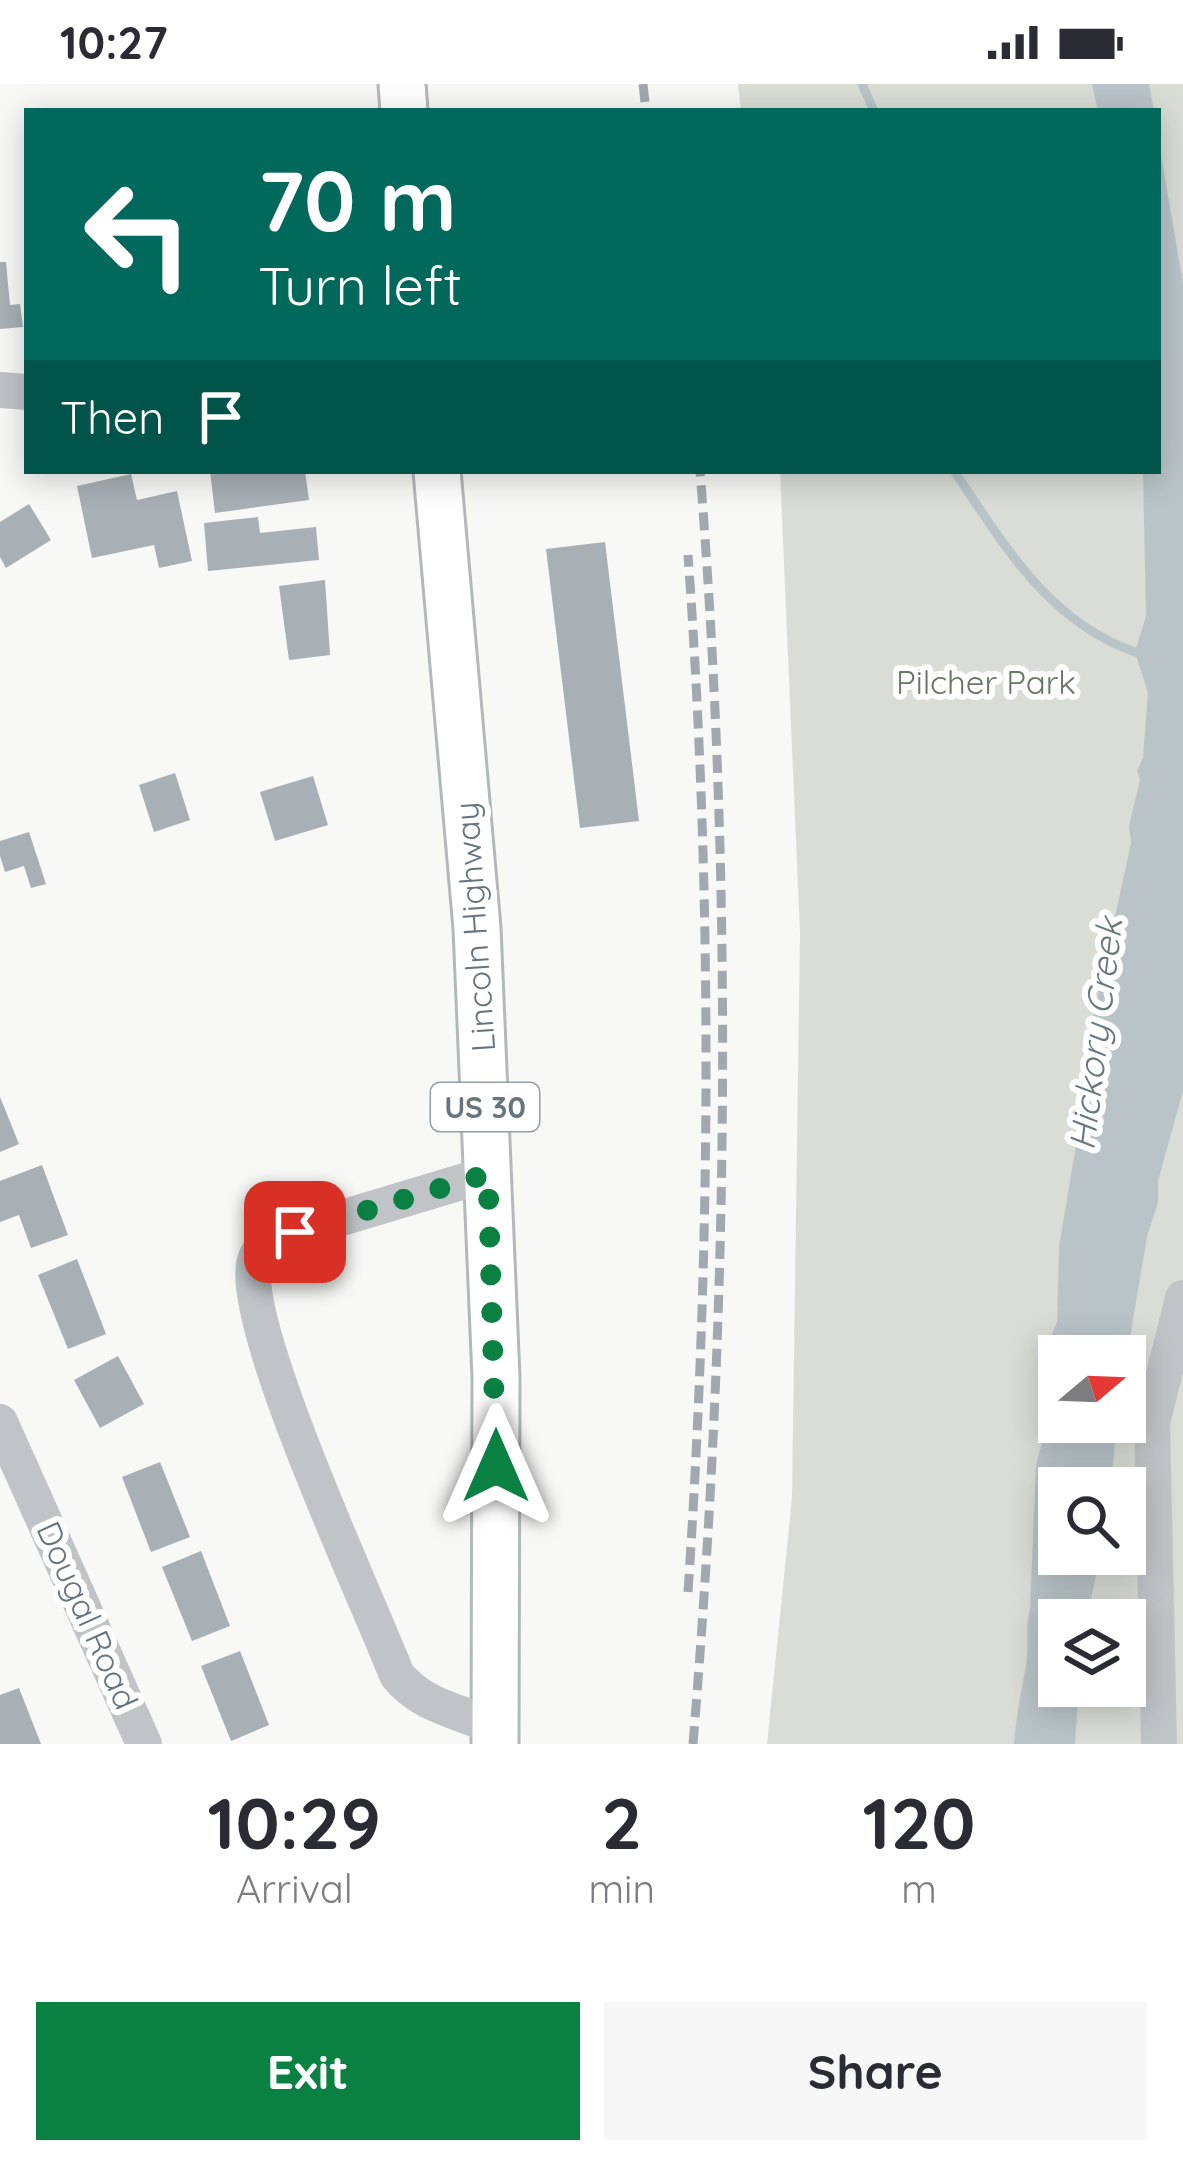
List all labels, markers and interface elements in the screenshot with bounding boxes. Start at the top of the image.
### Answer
text: 10:27 [60,14,168,70]
text: 70 m [258,147,457,252]
icon: left [60,156,216,312]
text: Turn left [258,251,462,319]
icon: arrive [188,384,254,450]
text: Then [60,389,164,445]
park label: Pilcher Park [896,661,1076,702]
street label: Lincoln Highway [445,801,503,1053]
water label: Hickory Creek [1058,913,1132,1152]
road number: US 30 [431,1083,539,1131]
pin [244,1181,346,1283]
icon: arrive [262,1199,328,1265]
north arrow [1038,1335,1146,1443]
map controls [1038,1335,1146,1707]
position arrow [433,1403,559,1529]
button: search [1038,1467,1146,1575]
street label: Dougal Road [28,1515,148,1715]
button: layers [1038,1599,1146,1707]
text: 10:29 [207,1777,381,1867]
text: 2 [601,1777,642,1867]
text: 120 [862,1777,976,1867]
text: Arrival [236,1864,353,1913]
text: min [589,1864,655,1913]
text: m [901,1864,937,1913]
button: Exit [36,2002,580,2140]
button: Share [604,2002,1147,2140]

